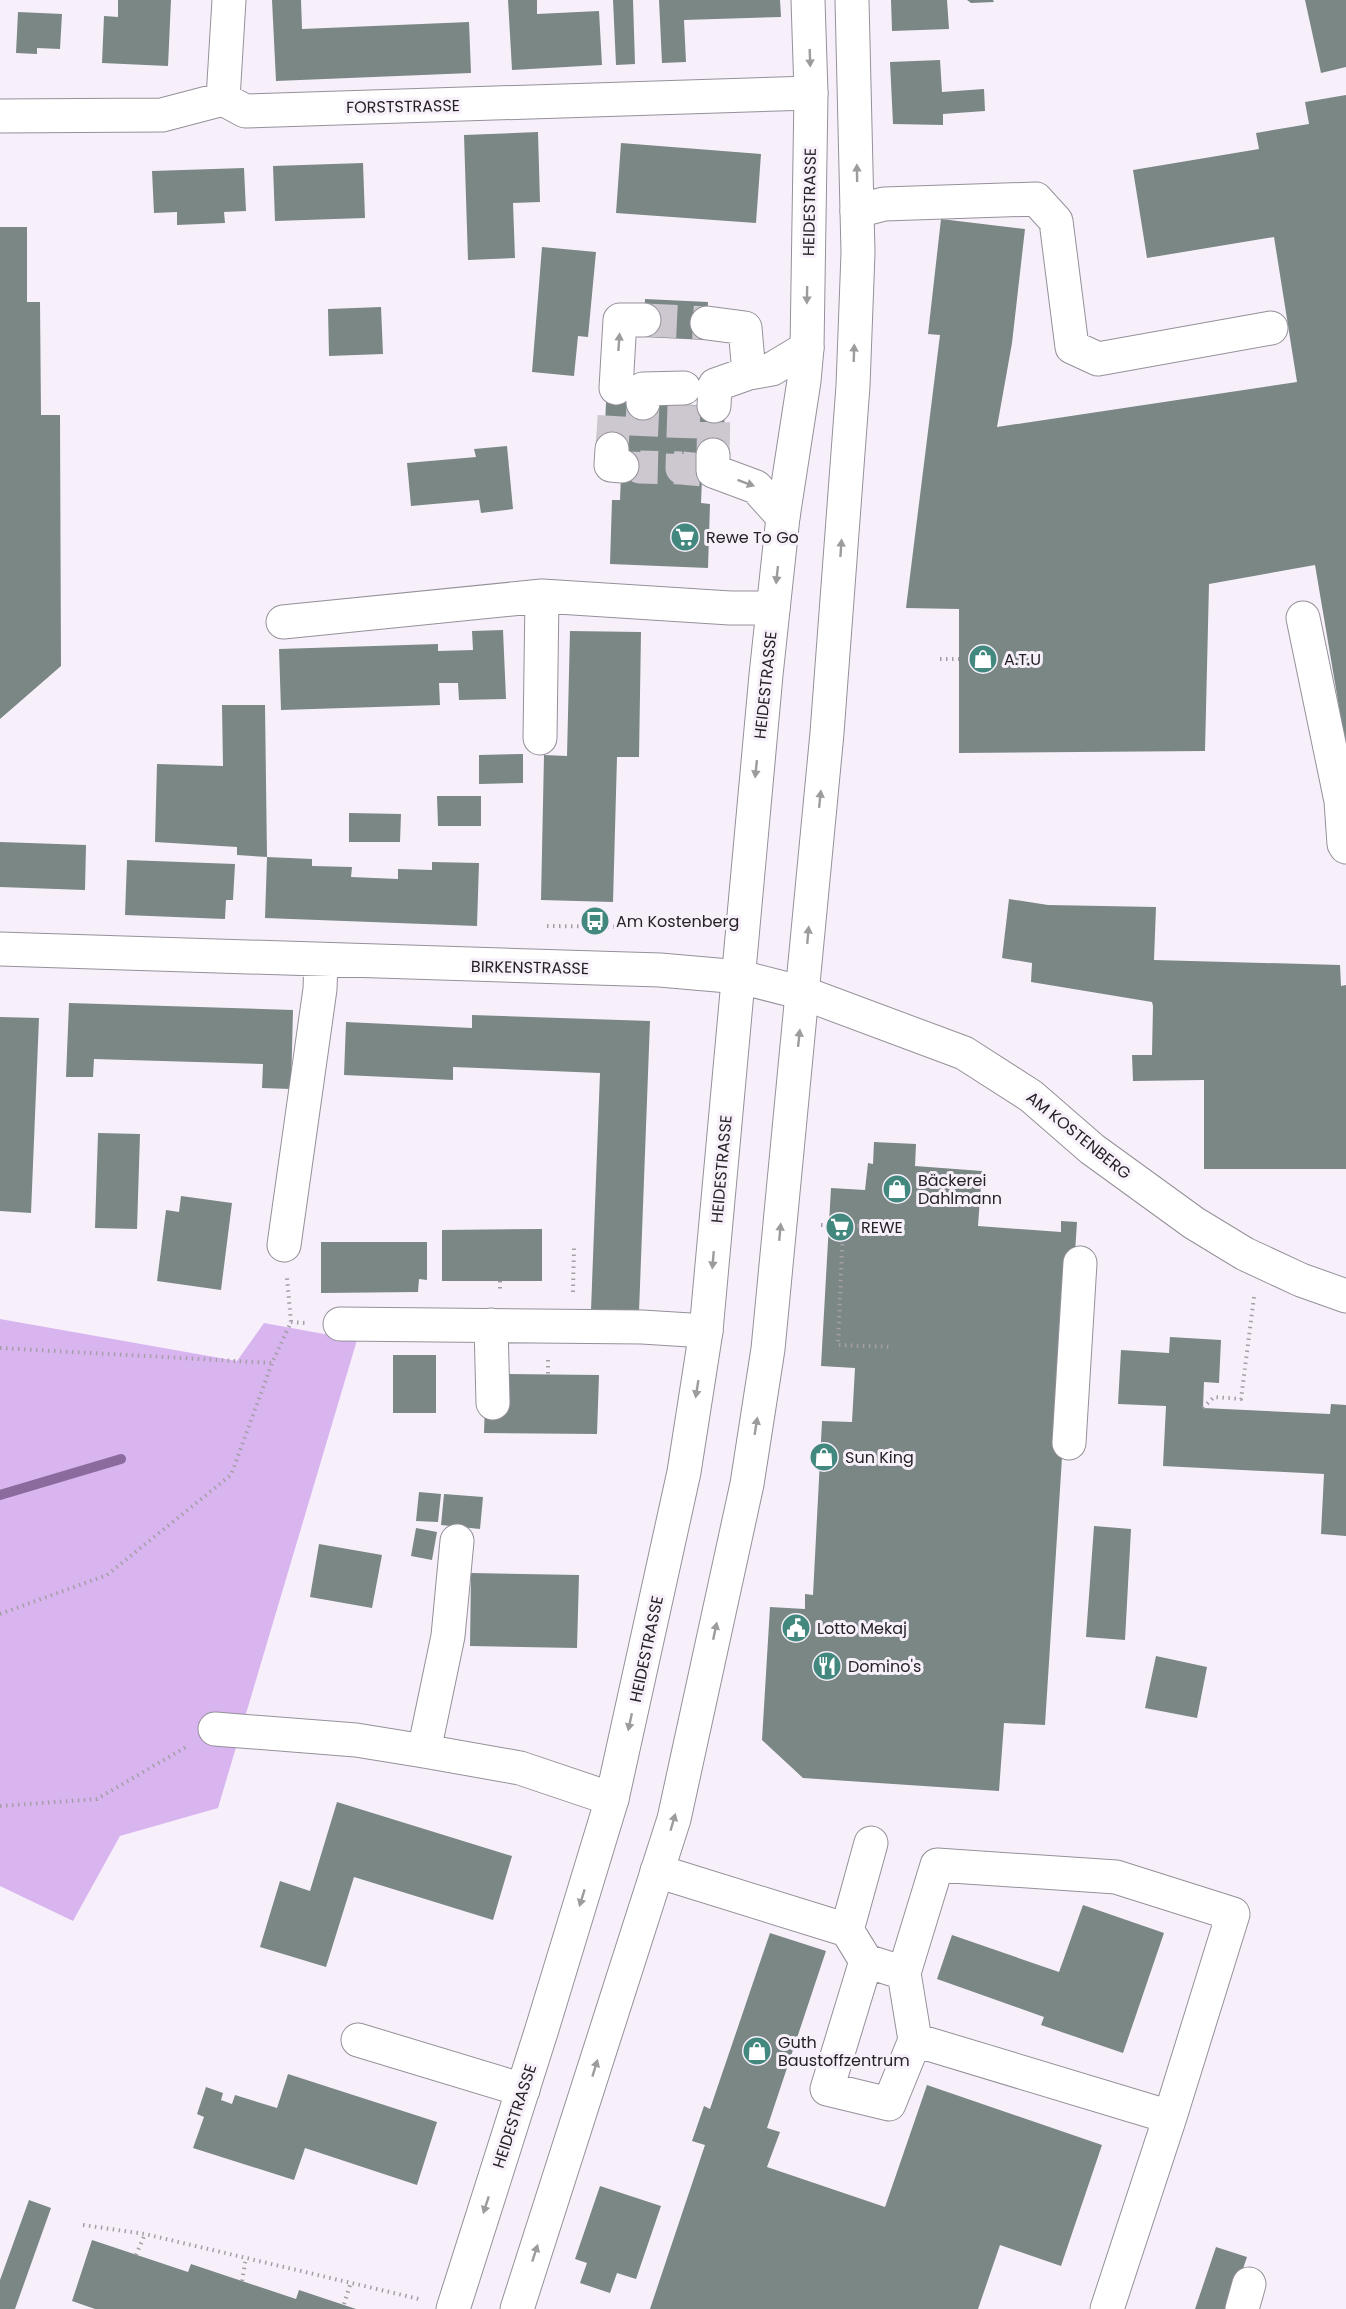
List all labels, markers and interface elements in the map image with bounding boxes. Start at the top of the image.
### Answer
one-way arrow [805,49,815,68]
street label: FORSTSTRASSE [346,94,460,119]
street label: HEIDESTRASSE [797,148,822,256]
one-way arrow [852,164,862,183]
one-way arrow [803,286,812,305]
one-way arrow [614,333,623,352]
one-way arrow [849,344,858,363]
one-way arrow [737,478,755,488]
supermarket icon: Rewe To Go [669,521,701,553]
place label: Rewe To Go [706,526,799,549]
one-way arrow [836,538,845,557]
one-way arrow [772,565,781,584]
street label: HEIDESTRASSE [748,630,783,740]
shop icon: A.T.U [967,643,999,675]
place label: A.T.U [1004,648,1041,671]
one-way arrow [751,759,761,778]
one-way arrow [816,789,825,808]
bus stop icon: Am Kostenberg [579,905,611,937]
place label: Am Kostenberg [616,910,739,933]
one-way arrow [803,925,813,944]
street label: BIRKENSTRASSE [471,955,589,980]
one-way arrow [794,1029,804,1048]
street label: AM KOSTENBERG [1021,1086,1136,1185]
street label: HEIDESTRASSE [705,1114,738,1224]
place label: Bäckerei Dahlmann [918,1169,1002,1210]
shop icon: Bäckerei Dahlmann [881,1173,913,1205]
supermarket icon: REWE [824,1211,856,1243]
place label: REWE [861,1216,903,1239]
one-way arrow [775,1223,785,1242]
one-way arrow [708,1251,718,1270]
one-way arrow [693,1380,702,1399]
one-way arrow [752,1416,761,1435]
shop icon: Sun King [808,1441,840,1473]
place label: Sun King [845,1446,914,1469]
street label: HEIDESTRASSE [624,1594,669,1704]
public building icon: Lotto Mekaj [780,1612,812,1644]
place label: Lotto Mekaj [817,1617,907,1640]
one-way arrow [711,1622,720,1641]
restaurant icon: Domino's [811,1650,843,1682]
place label: Domino's [848,1655,921,1678]
one-way arrow [624,1712,634,1731]
one-way arrow [669,1813,678,1831]
one-way arrow [577,1889,586,1907]
place label: Guth Baustoffzentrum [778,2031,910,2072]
shop icon: Guth Baustoffzentrum [741,2035,773,2067]
one-way arrow [591,2059,600,2077]
street label: HEIDESTRASSE [487,2061,542,2171]
one-way arrow [481,2196,490,2214]
one-way arrow [531,2244,540,2262]

